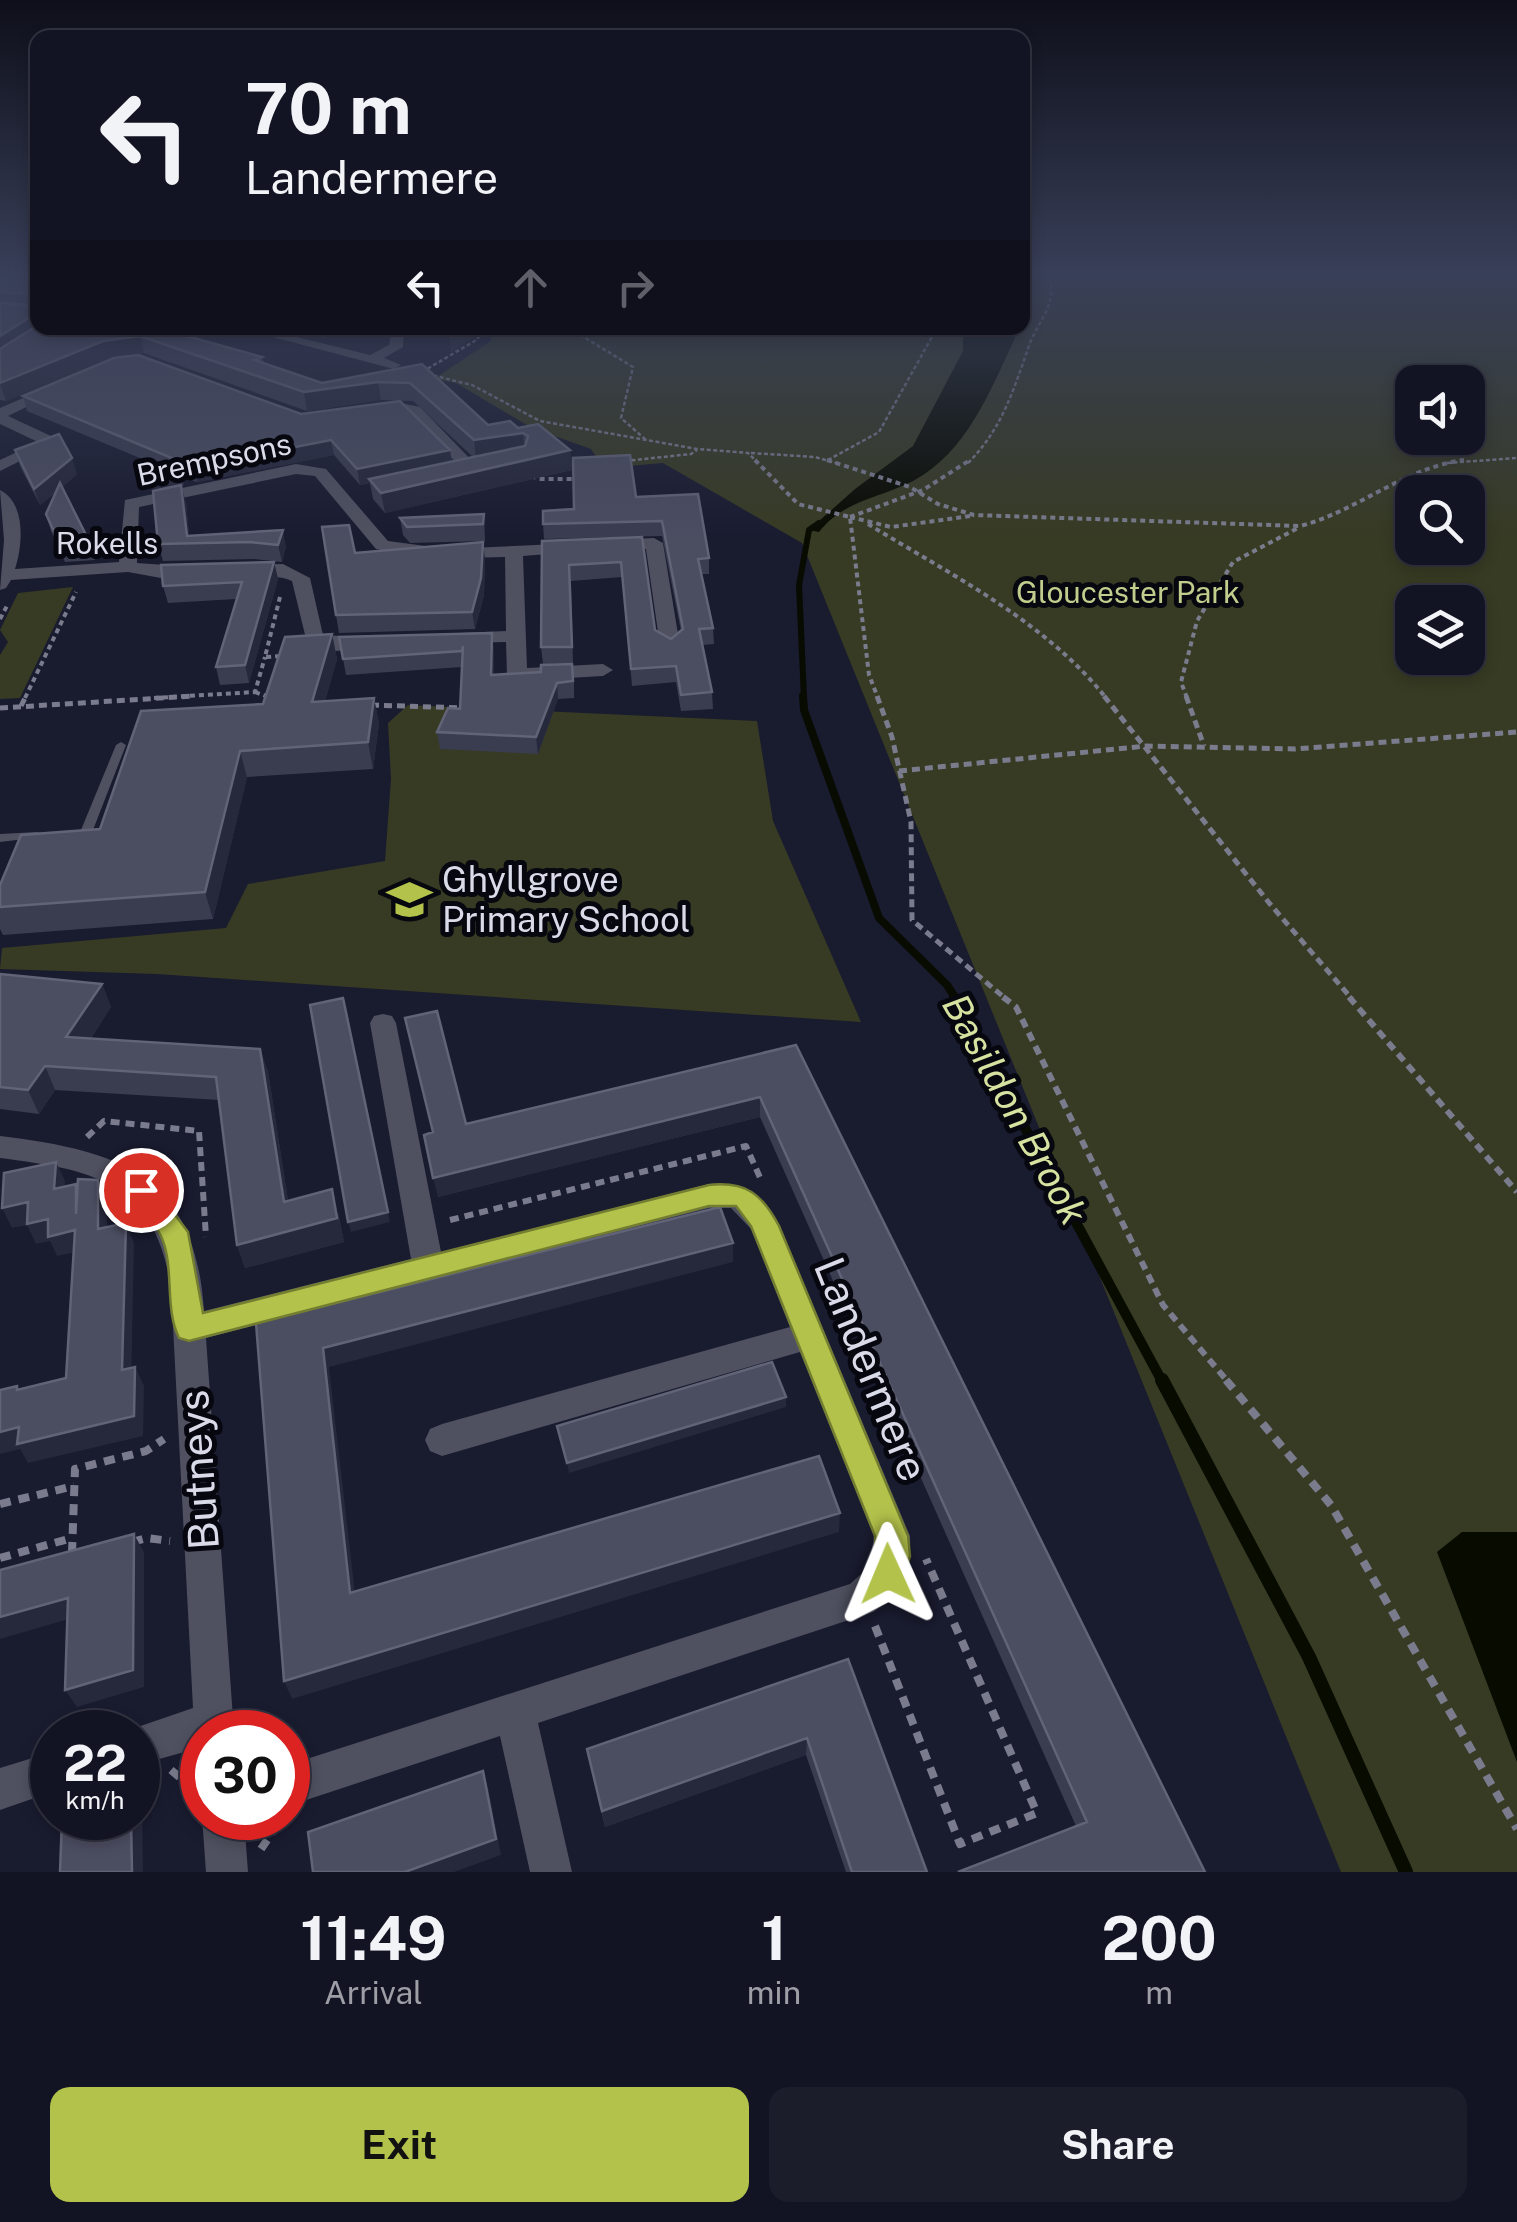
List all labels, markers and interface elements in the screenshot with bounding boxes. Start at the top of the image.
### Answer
text: 70 m [245,67,412,150]
icon: left [80,70,210,200]
text: Landermere [245,151,498,204]
icon: left [398,260,453,315]
icon: ahead [503,260,558,315]
icon: right [608,260,663,315]
map controls [1395,365,1485,675]
button: sound [1395,365,1485,455]
street label: Brempsons [134,425,294,493]
button: search [1395,475,1485,565]
street label: Rokells [56,525,158,561]
park label: Gloucester Park [1016,574,1240,610]
button: layers [1395,585,1485,675]
place label: Ghyllgrove Primary School [442,859,690,940]
school or university icon: Ghyllgrove Primary School [385,875,433,923]
water label: Basildon Brook [933,986,1097,1232]
pin [99,1148,184,1233]
icon: arrive [114,1163,169,1218]
street label: Landermere [805,1250,939,1488]
street label: Butneys [168,1389,228,1551]
position arrow [836,1522,940,1626]
speed limit sign: 30 [180,1710,310,1840]
text: 22 [63,1733,127,1792]
text: km/h [66,1785,124,1815]
text: 11:49 [300,1903,447,1974]
text: 1 [761,1903,787,1974]
text: 200 [1101,1903,1217,1974]
text: Arrival [324,1974,423,2011]
text: min [747,1974,801,2011]
text: m [1145,1974,1173,2011]
button: Exit [50,2087,749,2202]
button: Share [769,2087,1467,2202]

